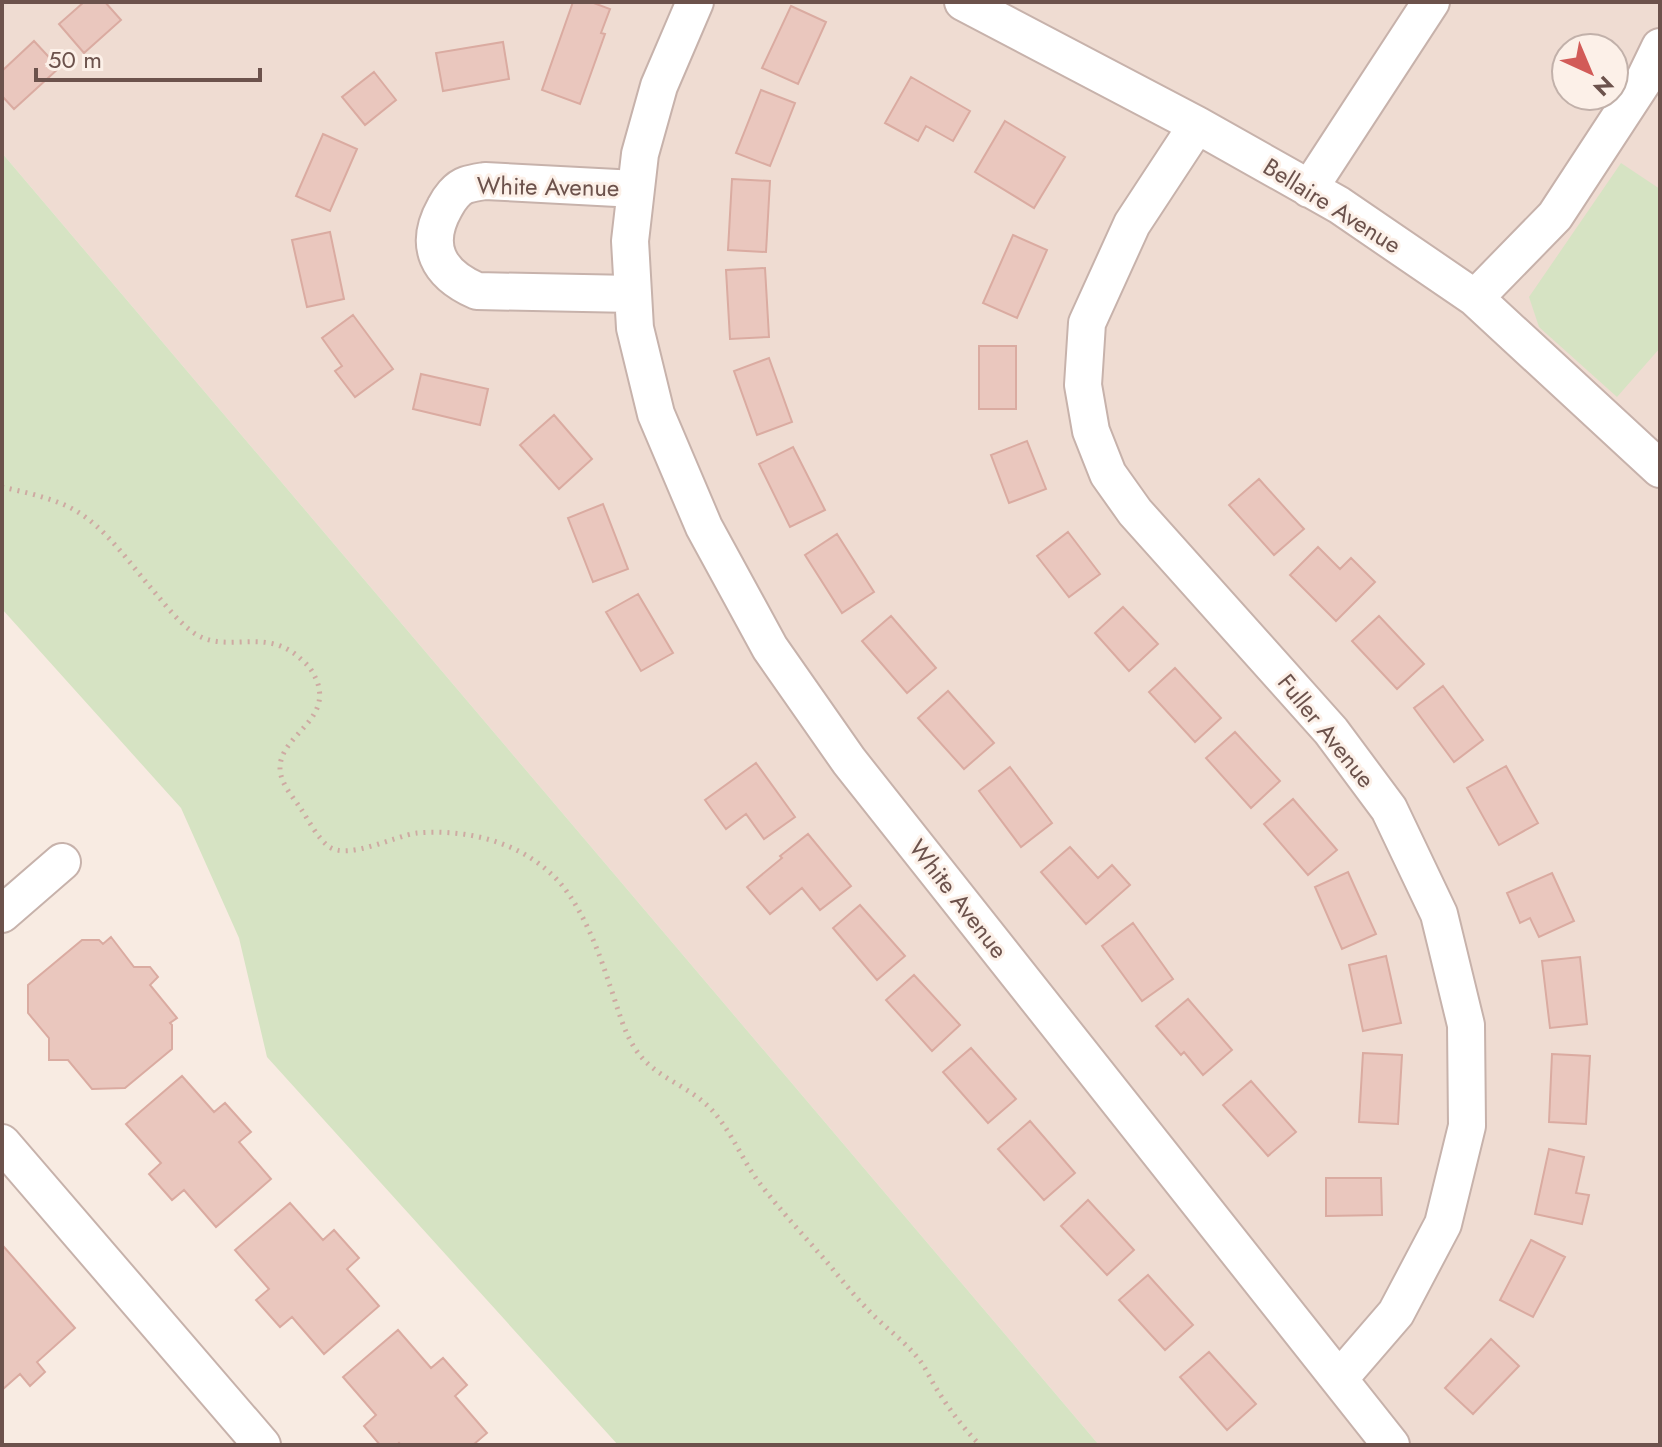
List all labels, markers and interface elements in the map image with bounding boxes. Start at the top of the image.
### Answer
scale bar [36,32,260,82]
north arrow [1550,32,1630,112]
text: 50 m [48,42,102,77]
text: N [1586,69,1621,104]
street label: Bellaire Avenue [1257,149,1408,262]
street label: White Avenue [476,168,620,205]
street label: Fuller Avenue [1269,666,1383,795]
street label: White Avenue [901,832,1016,966]

